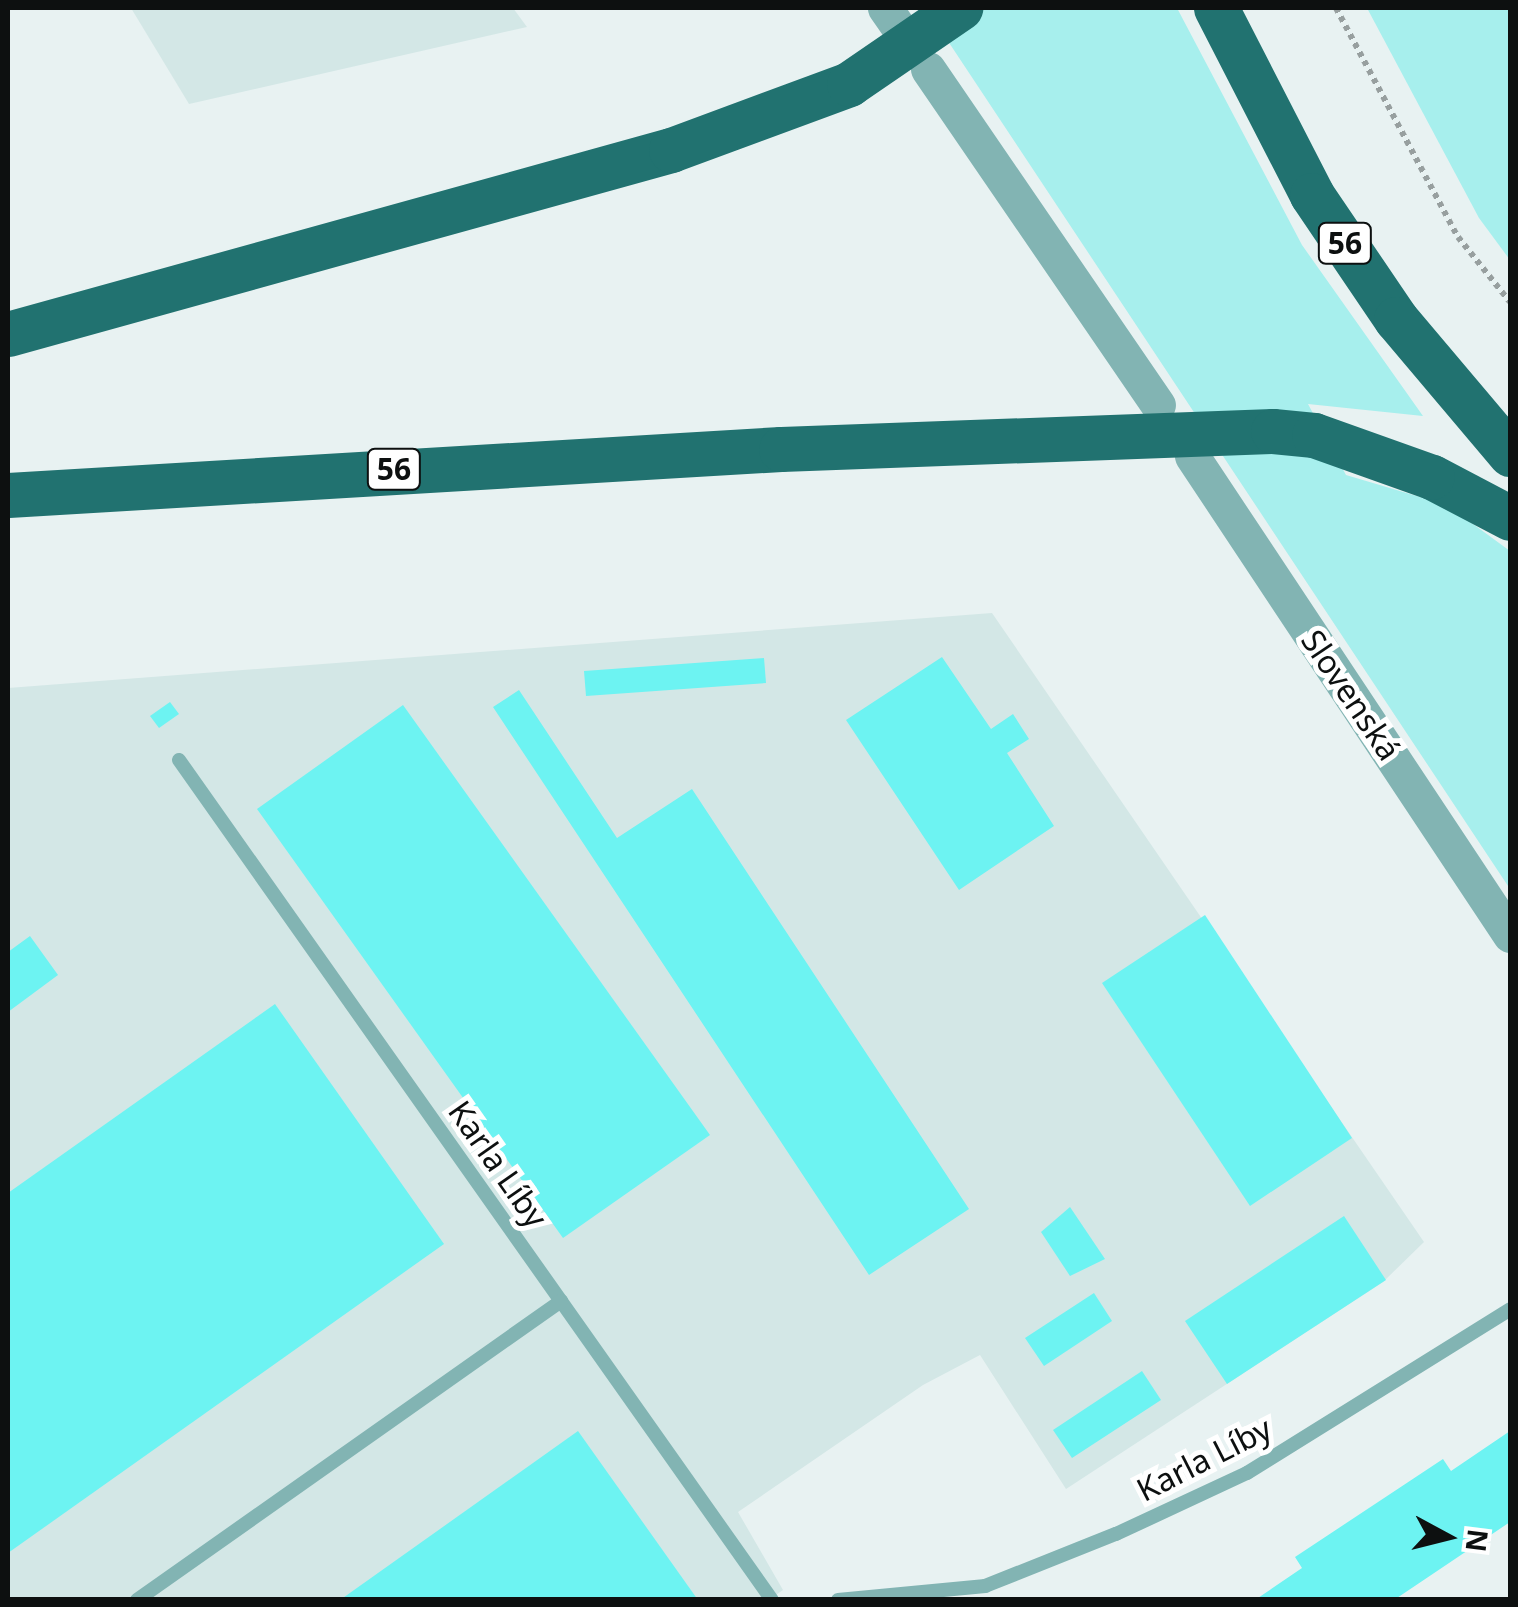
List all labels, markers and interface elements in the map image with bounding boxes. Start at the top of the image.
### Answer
road number: 56 [1318,218,1372,268]
road number: 56 [366,444,422,494]
street label: Slovenská [1293,623,1409,767]
street label: Karla Líby [440,1093,556,1235]
street label: Karla Líby [1130,1409,1278,1509]
north arrow [1398,1487,1498,1587]
text: N [1458,1527,1498,1554]

